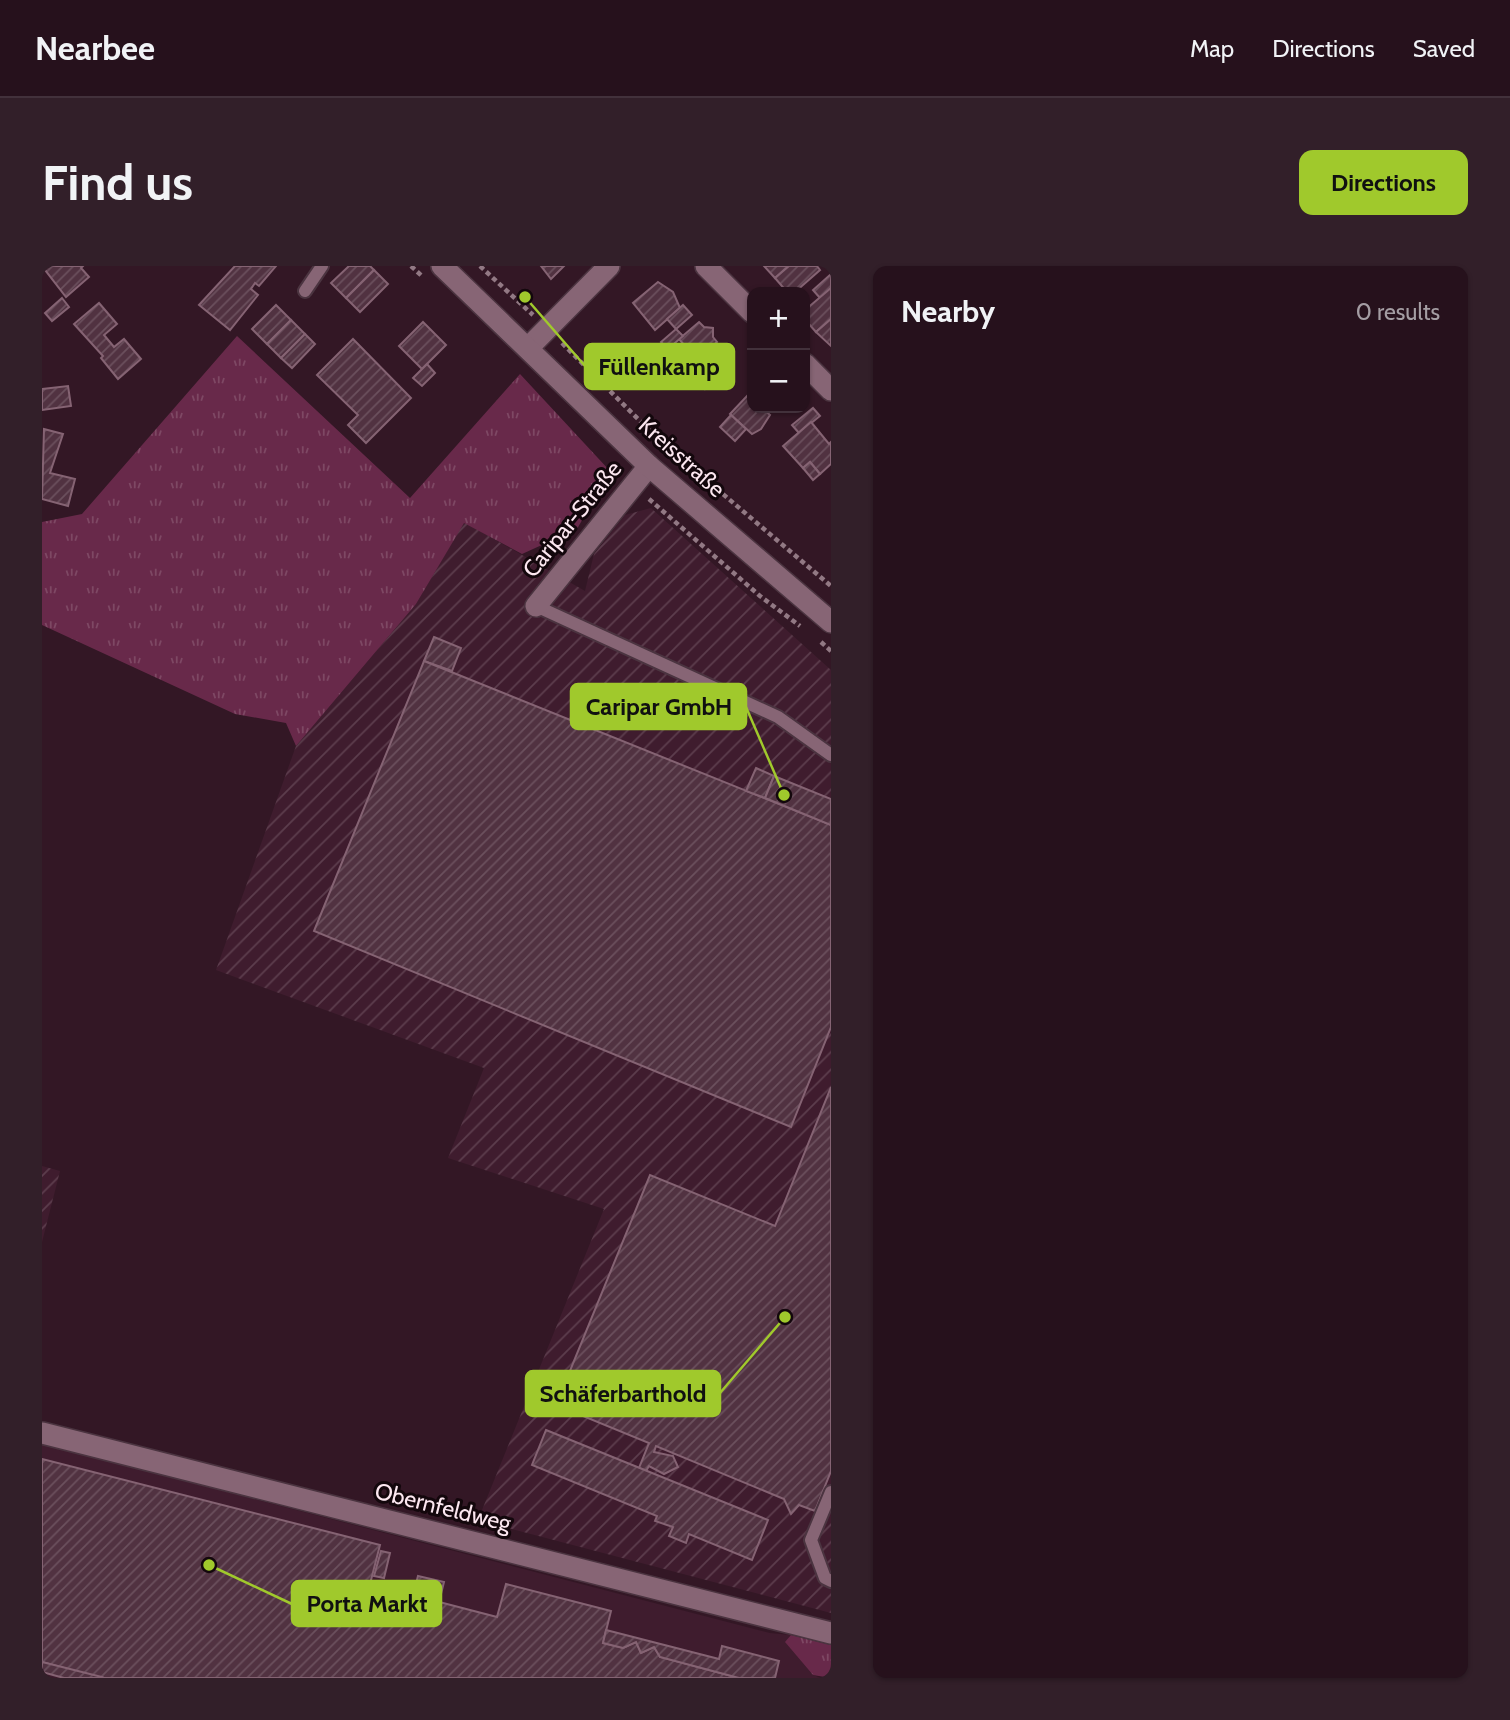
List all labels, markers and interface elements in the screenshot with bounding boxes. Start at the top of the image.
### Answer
text: Nearbee [35,28,155,68]
text: Map [1190,34,1234,63]
text: Directions [1272,34,1375,63]
text: Saved [1413,34,1475,63]
button: Directions [1299,150,1468,215]
text: Find us [42,153,193,212]
map controls [747,287,810,413]
button: + [747,287,810,350]
text: Nearby [901,293,995,330]
text: 0 results [1356,298,1440,326]
callout: Füllenkamp [585,344,734,389]
button: − [747,350,810,413]
text: Füllenkamp [598,352,720,381]
street label: Kreisstraße [633,411,731,503]
street label: Caripar-Straße [517,455,627,583]
callout: Caripar GmbH [571,684,746,729]
text: Caripar GmbH [586,692,732,721]
callout: Schäferbarthold [526,1371,720,1416]
text: Schäferbarthold [540,1379,706,1408]
street label: Obernfeldweg [372,1477,514,1538]
callout: Porta Markt [292,1581,441,1626]
text: Porta Markt [307,1589,427,1618]

